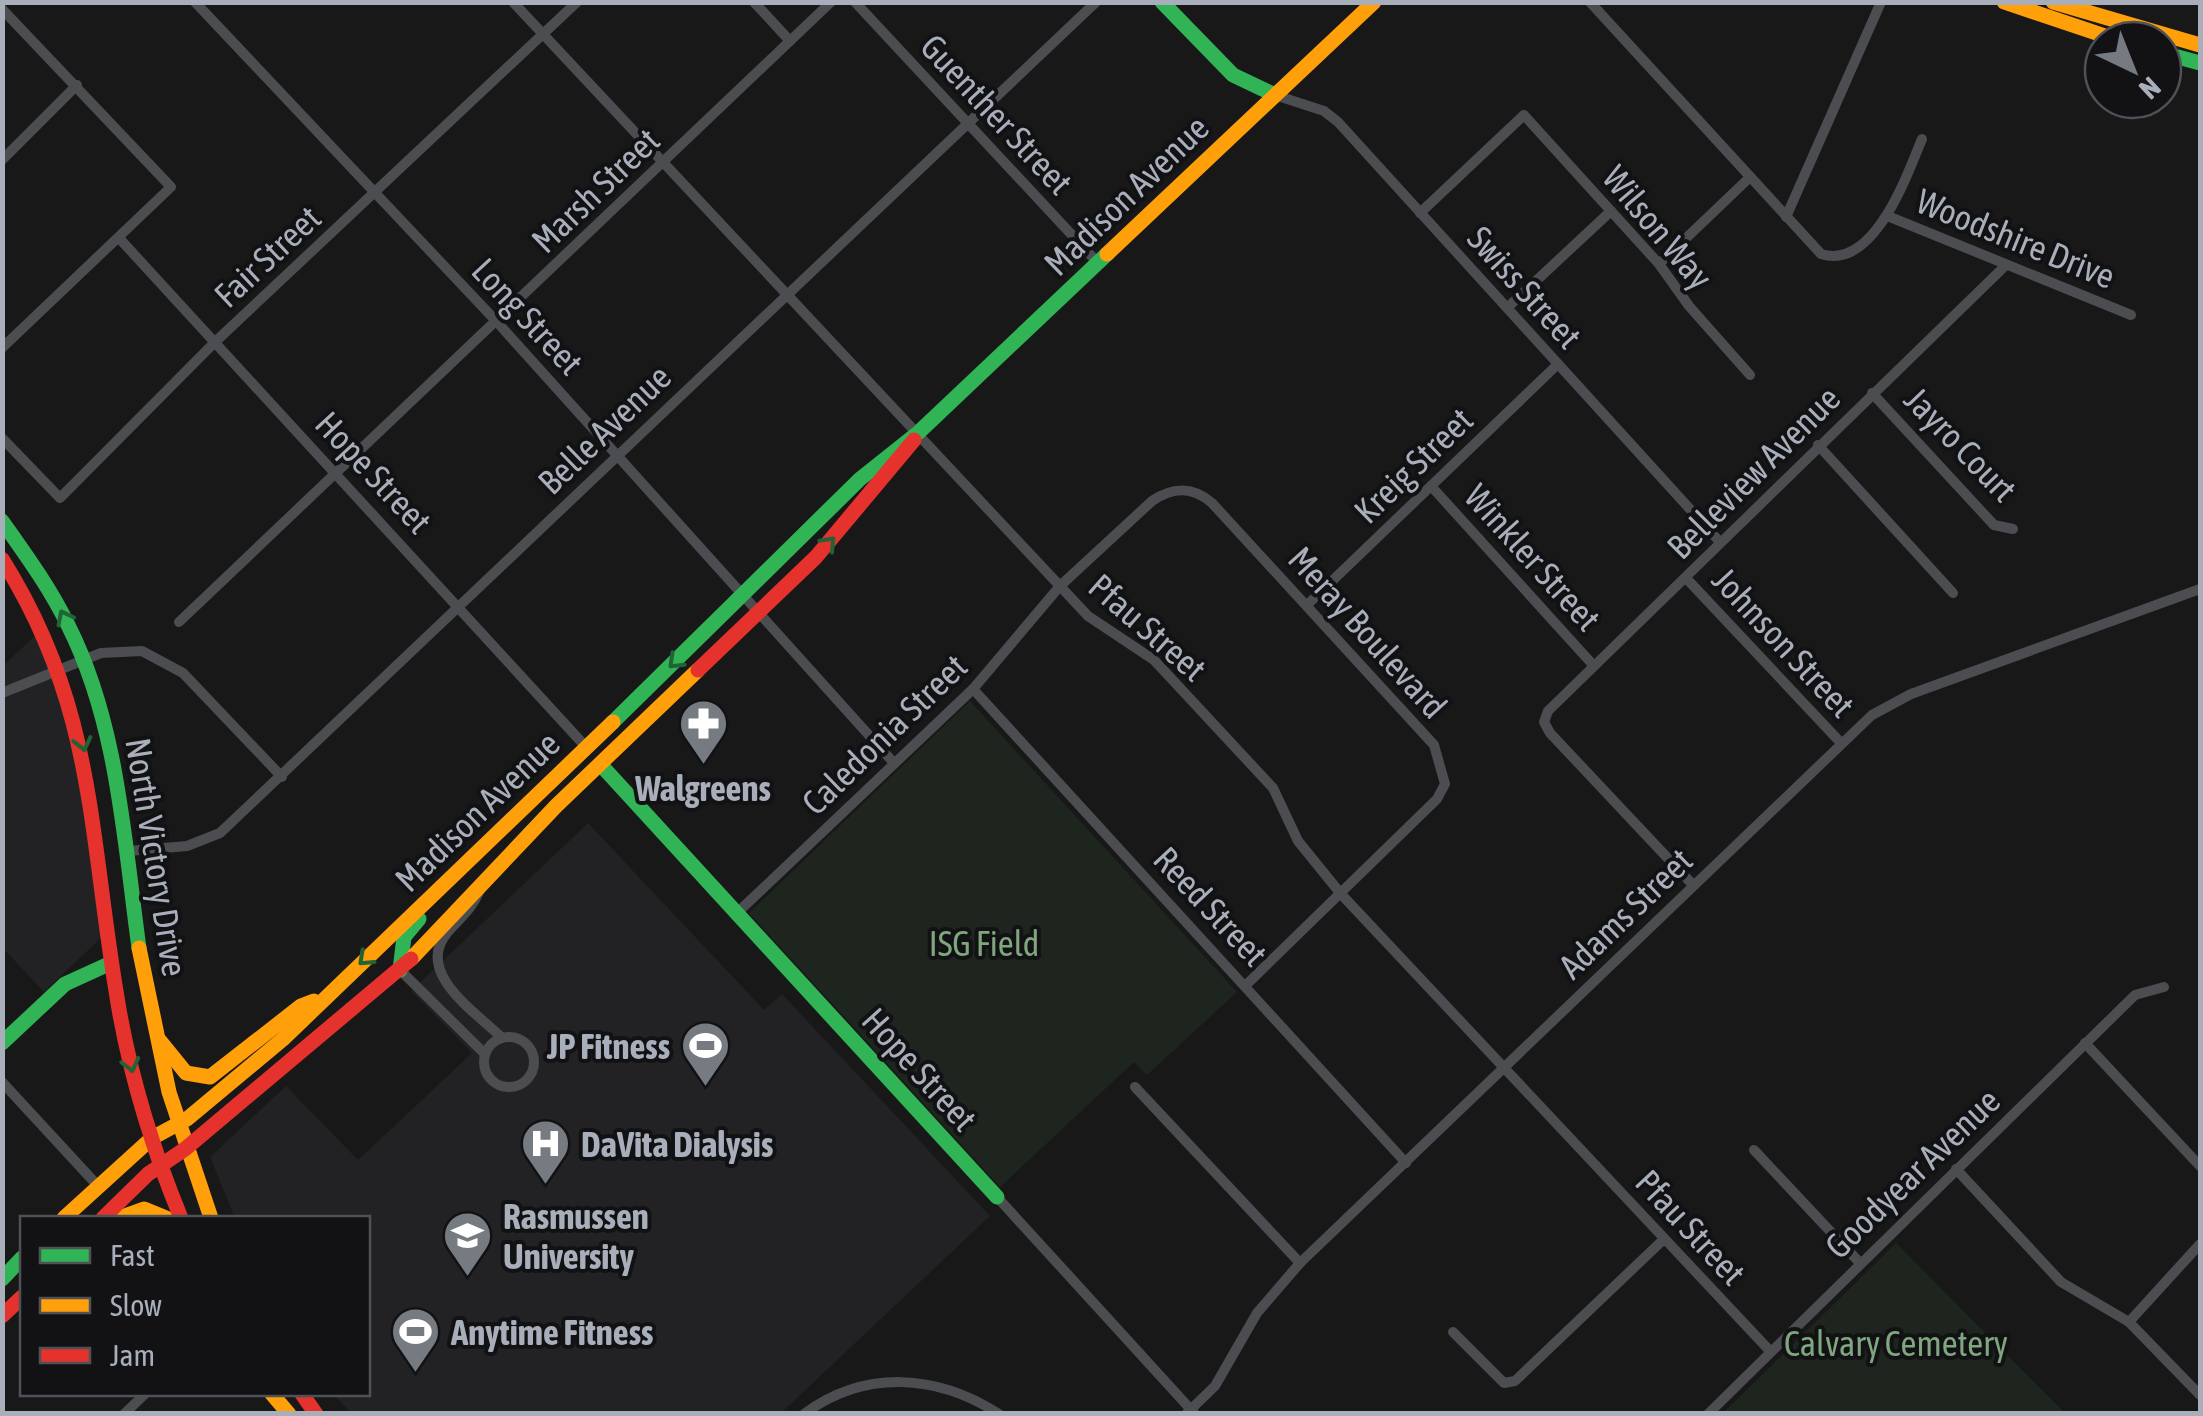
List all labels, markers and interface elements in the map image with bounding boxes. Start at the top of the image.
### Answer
north arrow [2083,20,2183,120]
street label: Guenther Street [913,26,1081,202]
text: N [2133,71,2167,106]
street label: Madison Avenue [1036,107,1216,283]
street label: Marsh Street [523,120,667,260]
street label: Wilson Way [1595,157,1721,297]
street label: Woodshire Drive [1911,180,2121,296]
street label: Fair Street [206,197,328,315]
street label: Swiss Street [1460,218,1590,356]
street label: Long Street [464,250,592,382]
street label: Belle Avenue [530,356,678,502]
street label: Belleview Avenue [1659,378,1847,566]
street label: Jayro Court [1897,379,2025,509]
street label: Kreig Street [1346,399,1480,531]
street label: Hope Street [308,403,440,541]
street label: Winkler Street [1457,476,1609,638]
one-way arrow [817,536,835,554]
street label: Meray Boulevard [1281,538,1455,726]
street label: Johnson Street [1705,559,1863,725]
street label: Pfau Street [1081,565,1215,689]
one-way arrow [56,609,76,627]
street label: Caledonia Street [794,646,974,822]
one-way arrow [668,650,687,668]
pharmacy icon: Walgreens [677,698,729,766]
street label: Madison Avenue [387,723,567,899]
one-way arrow [71,735,92,752]
street label: North Victory Drive [118,735,196,979]
place label: Walgreens [634,768,771,808]
street label: Reed Street [1146,839,1276,973]
street label: Adams Street [1550,840,1700,986]
park label: ISG Field [929,923,1039,963]
one-way arrow [358,947,376,965]
street label: Hope Street [855,1000,985,1138]
sports icon: JP Fitness [679,1020,731,1088]
place label: JP Fitness [546,1026,670,1066]
one-way arrow [120,1056,141,1073]
street label: Goodyear Avenue [1817,1080,2007,1266]
hospital icon: DaVita Dialysis [520,1118,572,1186]
place label: DaVita Dialysis [581,1124,773,1164]
street label: Pfau Street [1628,1162,1754,1292]
place label: Rasmussen University [503,1196,649,1276]
school or university icon: Rasmussen University [442,1210,494,1278]
legend [20,1216,370,1396]
text: Fast [110,1238,155,1272]
text: Slow [110,1288,162,1322]
sports icon: Anytime Fitness [390,1306,442,1374]
place label: Anytime Fitness [450,1312,653,1352]
park label: Calvary Cemetery [1784,1323,2008,1363]
text: Jam [110,1338,155,1372]

